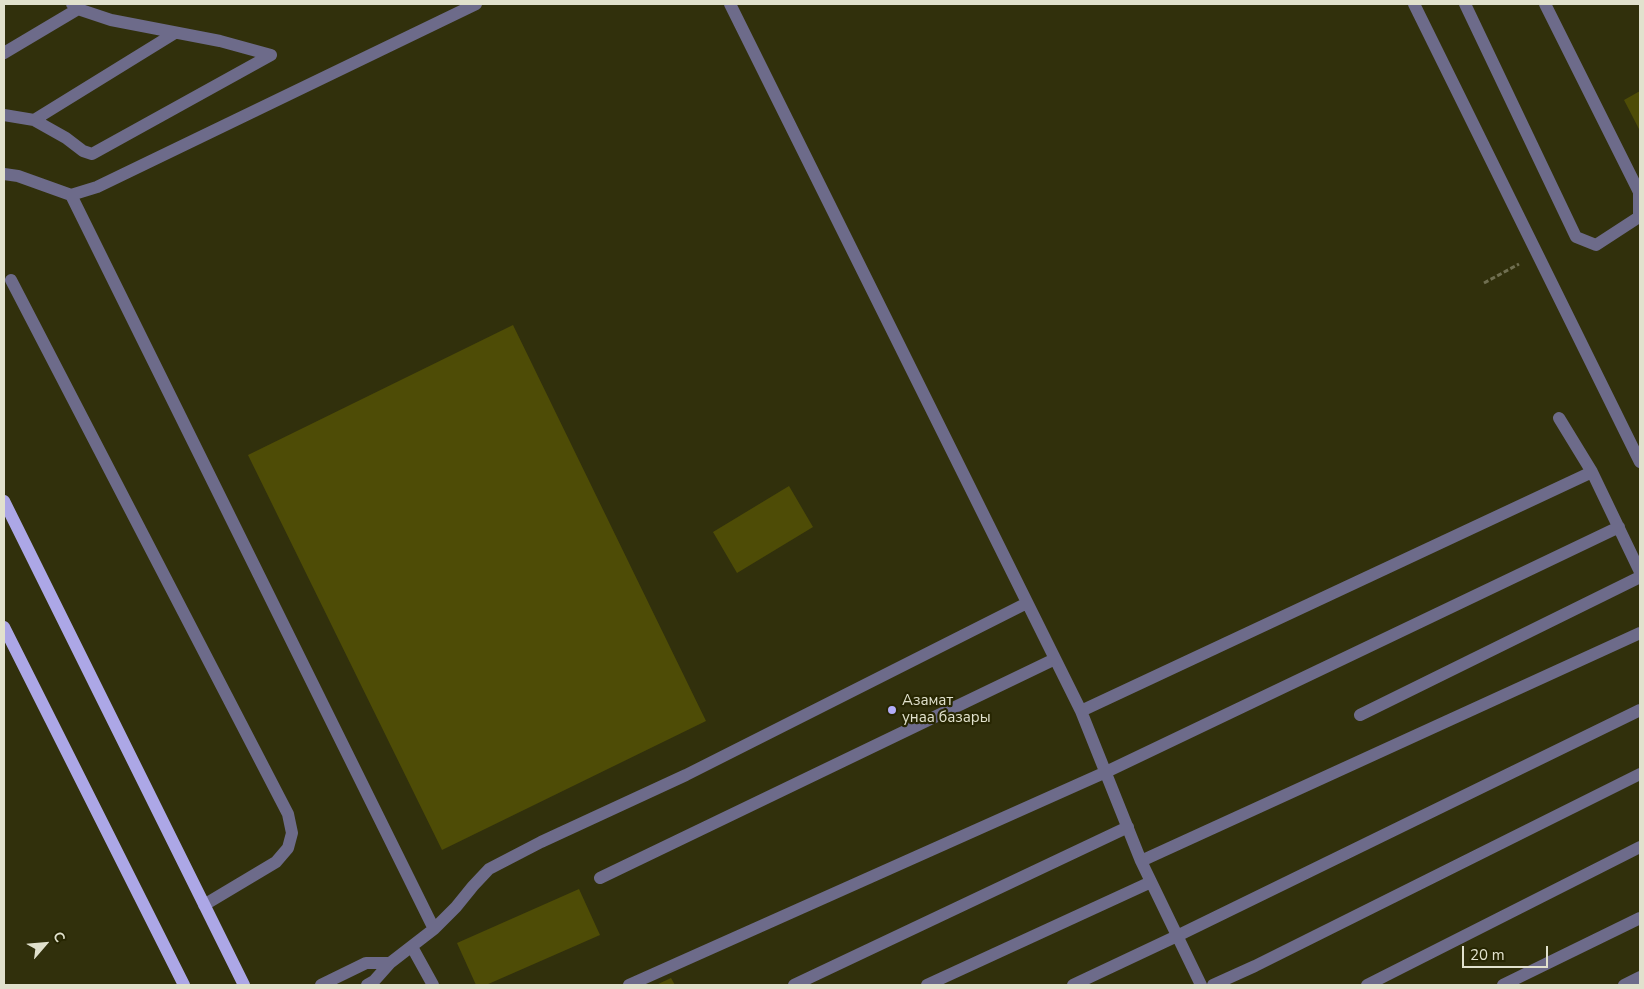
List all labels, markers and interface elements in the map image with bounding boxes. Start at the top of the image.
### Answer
place label: Азамат унаа базары [902,692,991,727]
marker: Азамат унаа базары [886,704,898,716]
north arrow [20,919,70,969]
text: С [48,928,69,946]
scale bar [1464,936,1550,968]
text: 20 m [1470,945,1505,965]

